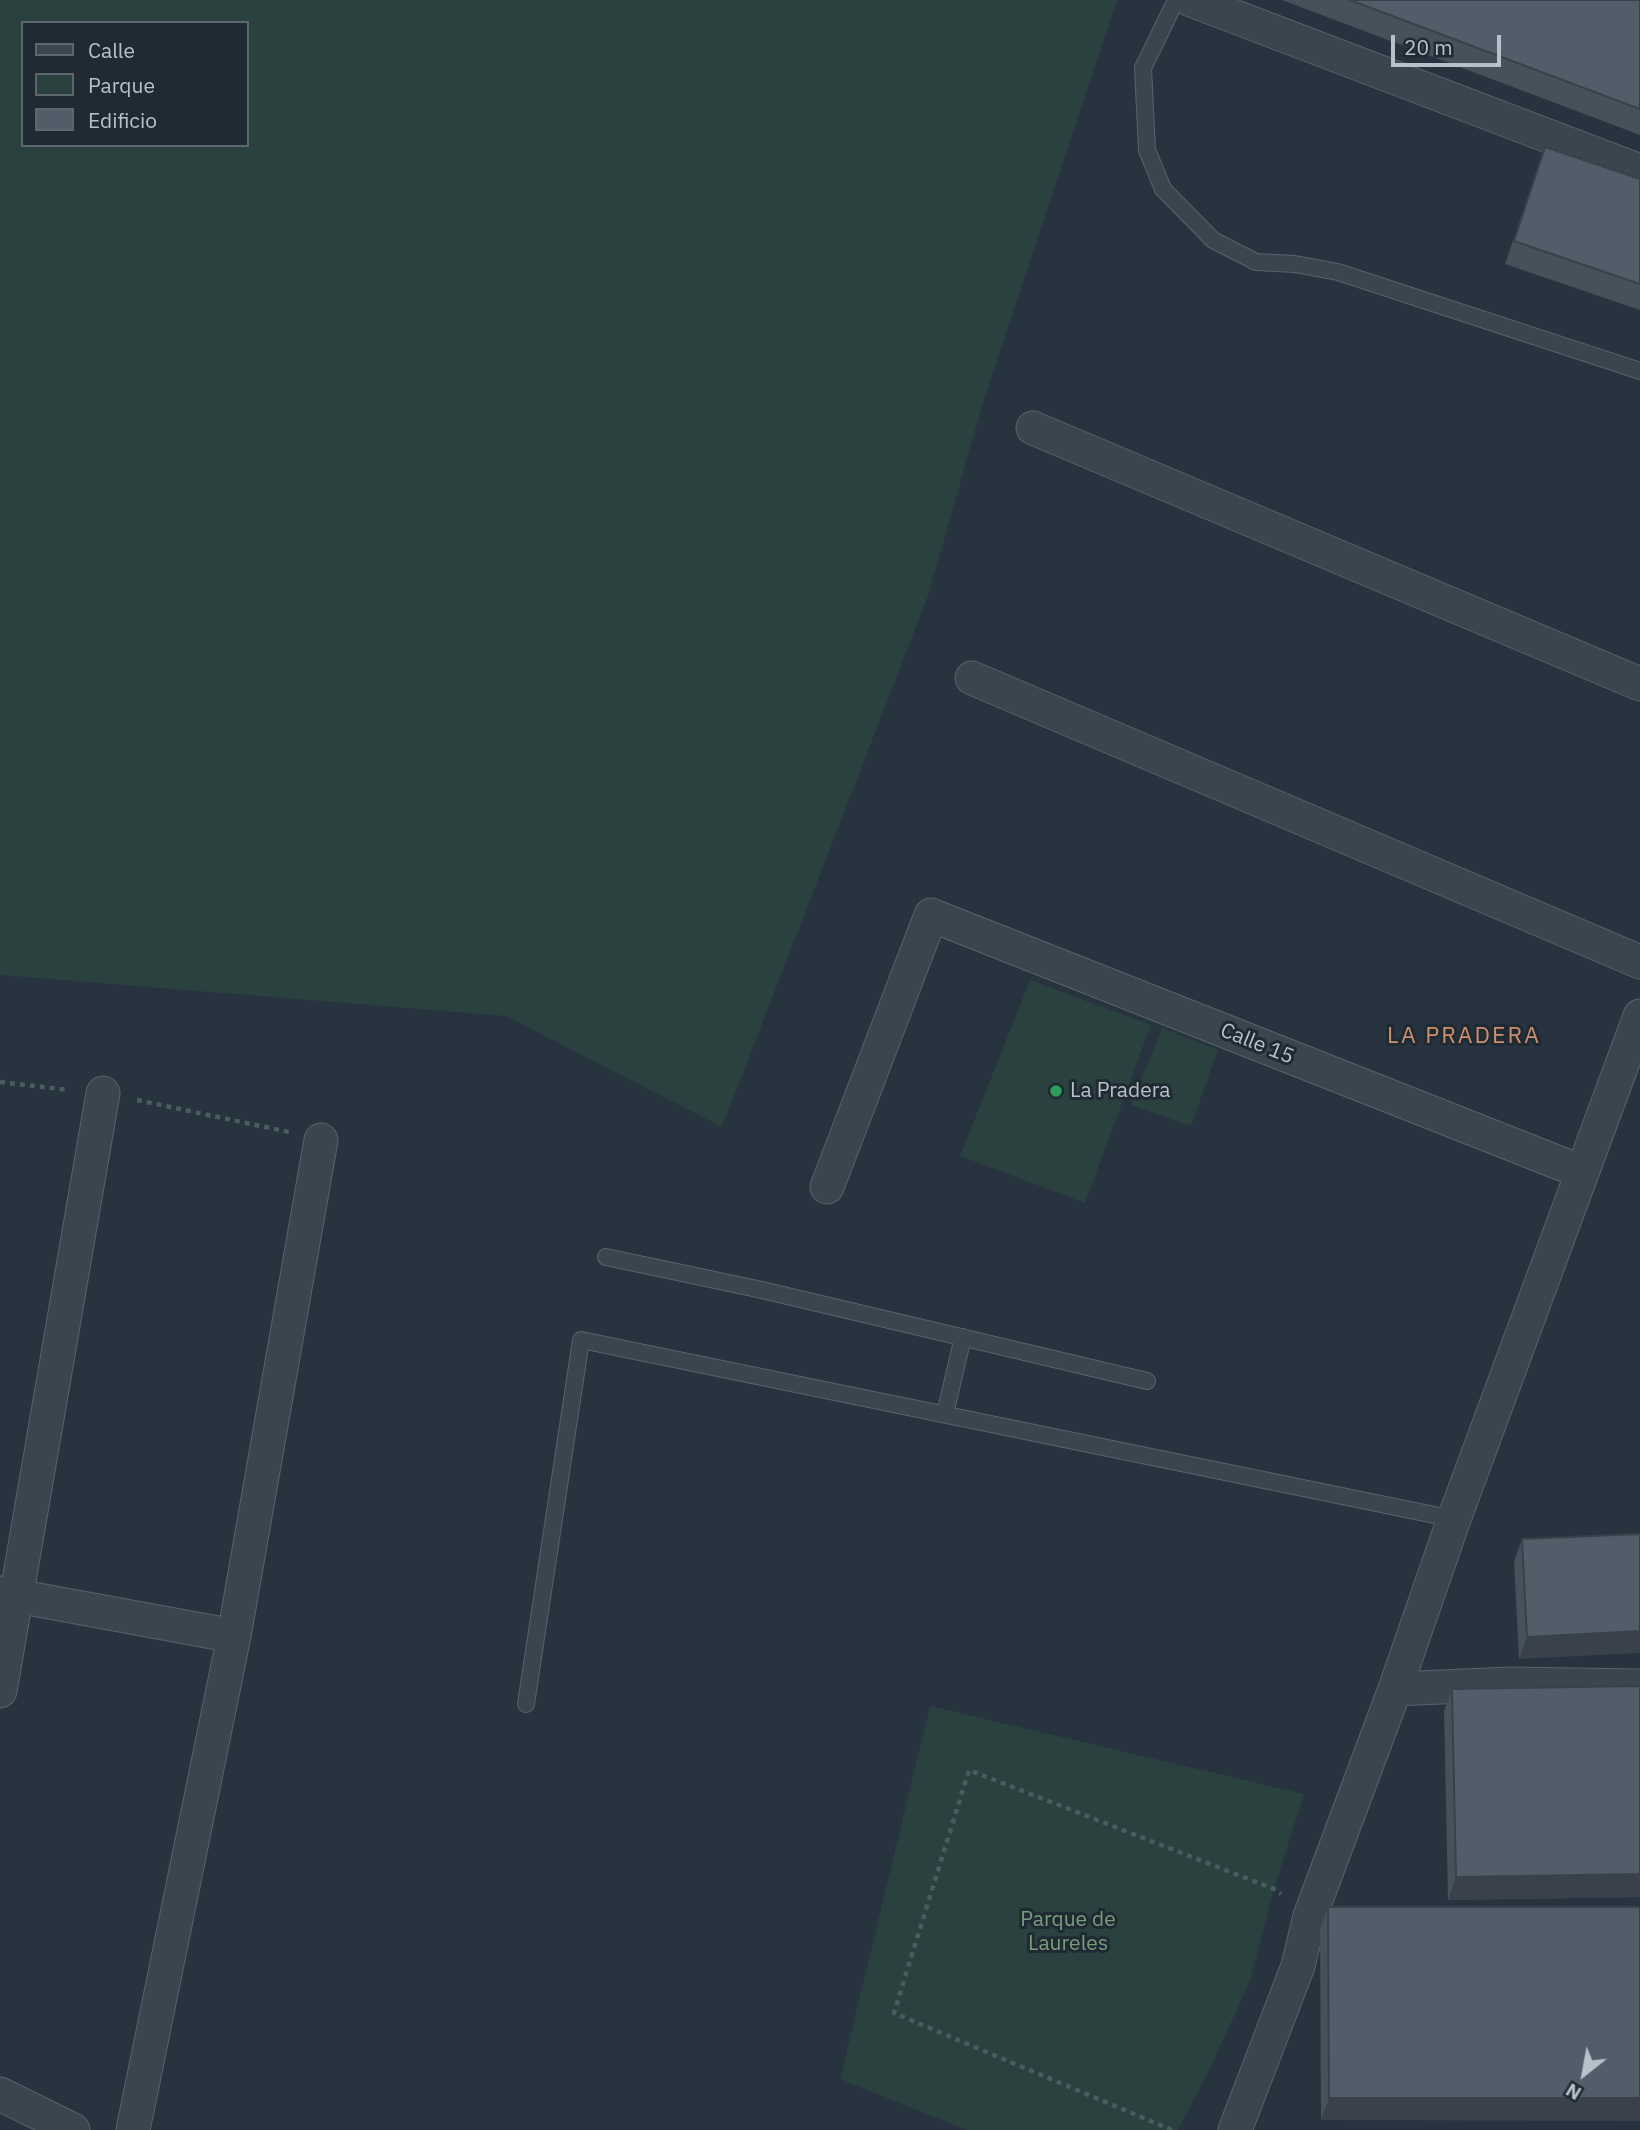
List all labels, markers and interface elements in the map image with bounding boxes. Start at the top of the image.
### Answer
legend [21,21,248,147]
scale bar [1395,21,1505,65]
text: 20 m [1404,33,1453,61]
text: Calle [88,36,135,64]
text: Parque [88,71,155,99]
text: Edificio [88,106,157,134]
street label: Calle 15 [1216,1018,1298,1070]
district label: LA PRADERA [1388,1022,1540,1050]
place label: La Pradera [1070,1078,1171,1104]
marker: La Pradera [1048,1083,1064,1099]
park label: Parque de Laureles [1020,1907,1116,1957]
north arrow [1549,2039,1619,2109]
text: N [1561,2078,1585,2106]

